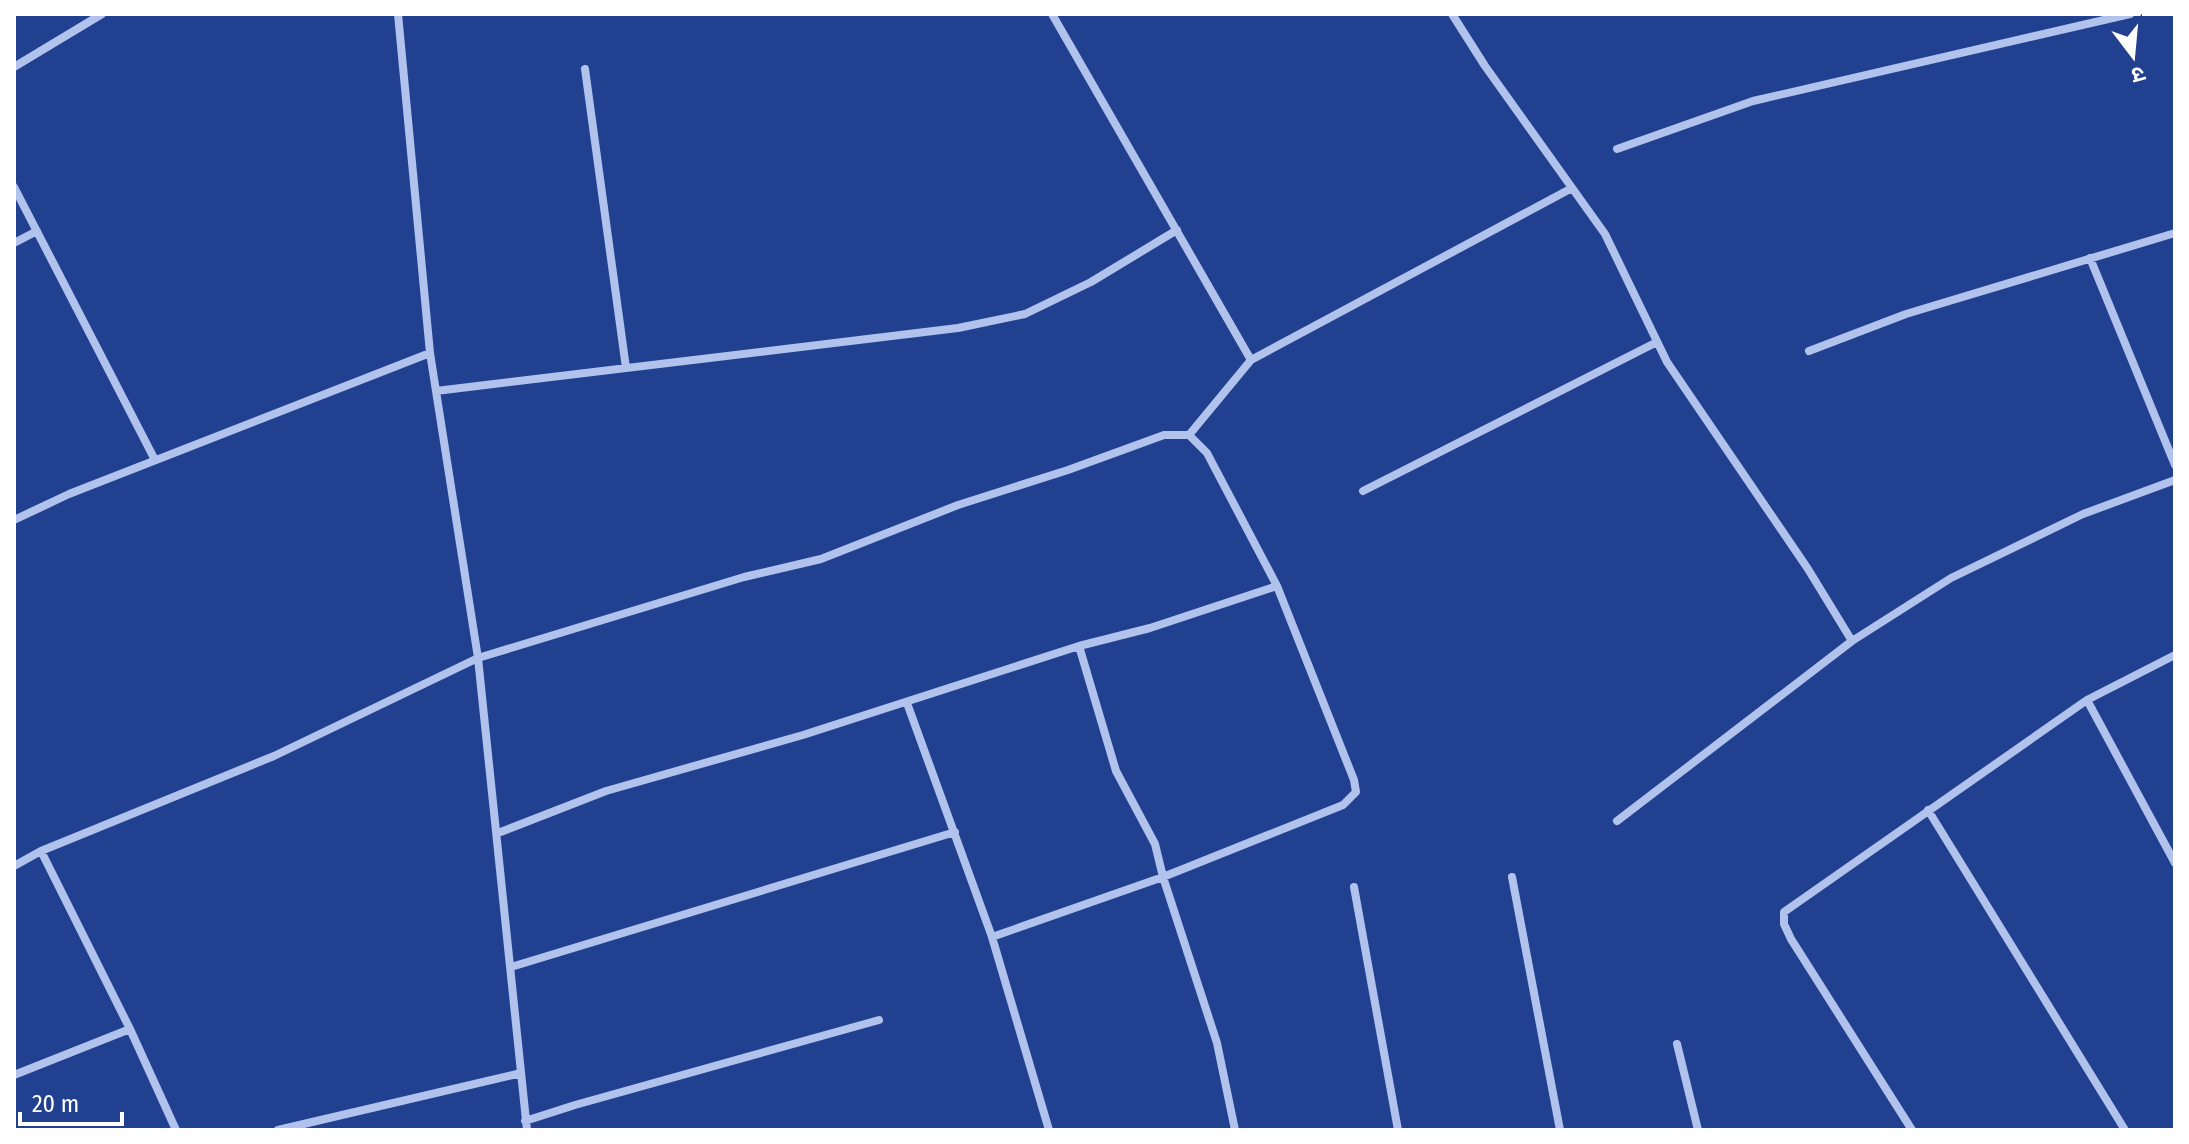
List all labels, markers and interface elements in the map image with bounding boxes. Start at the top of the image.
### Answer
north arrow [2093,16,2173,96]
text: उ [2127,60,2148,90]
scale bar [20,1076,122,1126]
text: 20 m [32,1090,79,1118]

